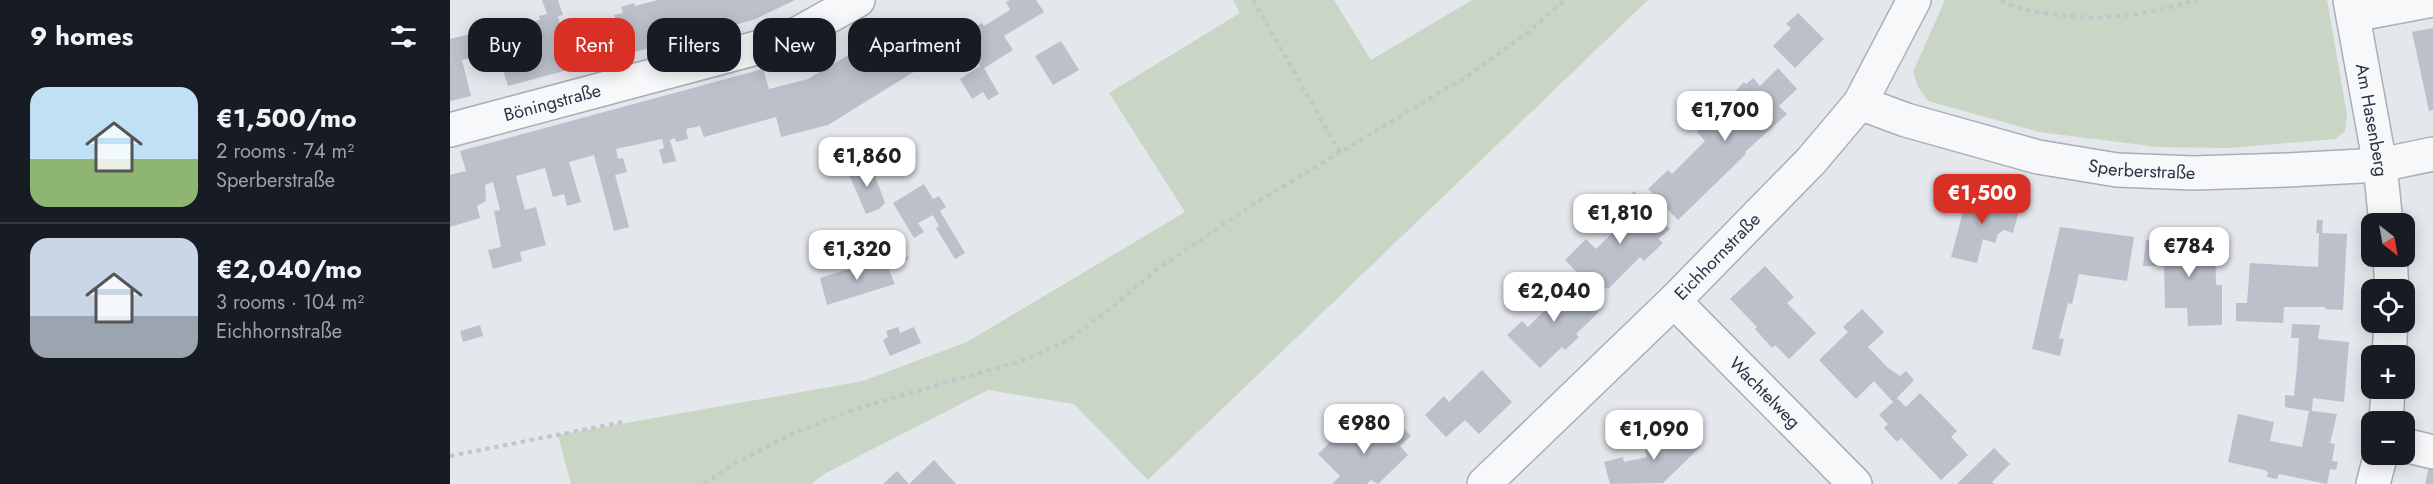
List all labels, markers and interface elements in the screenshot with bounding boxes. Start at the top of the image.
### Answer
text: 9 homes [30,17,133,55]
chip: Buy [468,18,542,72]
chip: Rent [554,18,635,72]
chip: Filters [647,18,741,72]
chip: New [753,18,836,72]
chip: Apartment [848,18,981,72]
icon: filters [387,20,420,53]
street label: Am Hasenberg [2349,61,2394,178]
street label: Böningstraße [501,77,604,128]
pin: €1,700 [1676,91,1774,142]
text: €1,700 [1691,96,1759,125]
text: €1,500/mo [216,99,357,137]
icon: home [78,111,150,183]
text: 2 rooms · 74 m² [216,137,354,166]
pin: €1,860 [818,137,916,188]
text: €1,860 [833,142,901,171]
street label: Sperberstraße [2086,152,2196,186]
text: Sperberstraße [216,166,335,195]
pin: €1,500 [1933,174,2031,225]
text: €1,500 [1947,179,2017,208]
pin: €1,810 [1571,194,1669,245]
text: €1,810 [1587,199,1653,228]
street label: Eichhornstraße [1669,207,1766,306]
north arrow [2361,213,2415,267]
map controls [2361,213,2415,465]
pin: €784 [2153,227,2225,278]
pin: €1,320 [808,230,906,281]
text: €784 [2163,232,2215,261]
text: €1,320 [823,235,891,264]
text: €2,040/mo [216,250,362,288]
icon: home [78,262,150,334]
pin: €2,040 [1505,272,1603,323]
text: €2,040 [1517,277,1591,306]
button: locate [2361,279,2415,333]
text: 3 rooms · 104 m² [216,288,364,317]
text: Eichhornstraße [216,317,342,346]
button: + [2361,345,2415,399]
street label: Wachtelweg [1723,351,1806,435]
pin: €980 [1328,404,1400,455]
text: €980 [1338,409,1390,438]
pin: €1,090 [1605,410,1703,461]
button: − [2361,411,2415,465]
text: €1,090 [1619,415,1689,444]

